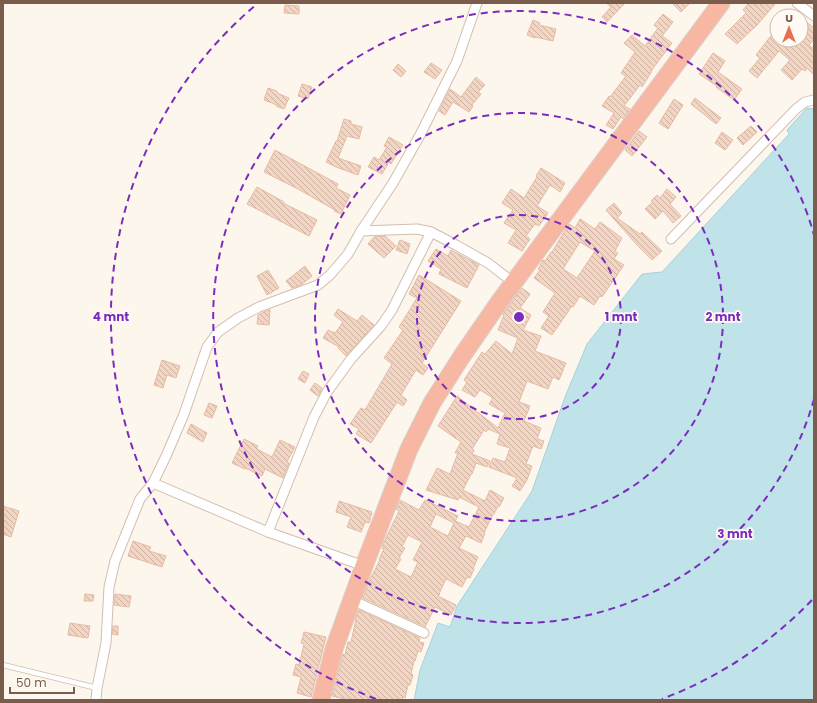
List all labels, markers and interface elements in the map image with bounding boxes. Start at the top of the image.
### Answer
north arrow [769,8,809,48]
text: U [785,10,793,26]
text: 4 mnt [93,308,129,325]
text: 1 mnt [605,308,637,325]
text: 2 mnt [705,308,741,325]
centre of rings [512,310,526,324]
text: 3 mnt [717,525,753,542]
scale bar [10,669,74,695]
text: 50 m [16,674,47,691]

